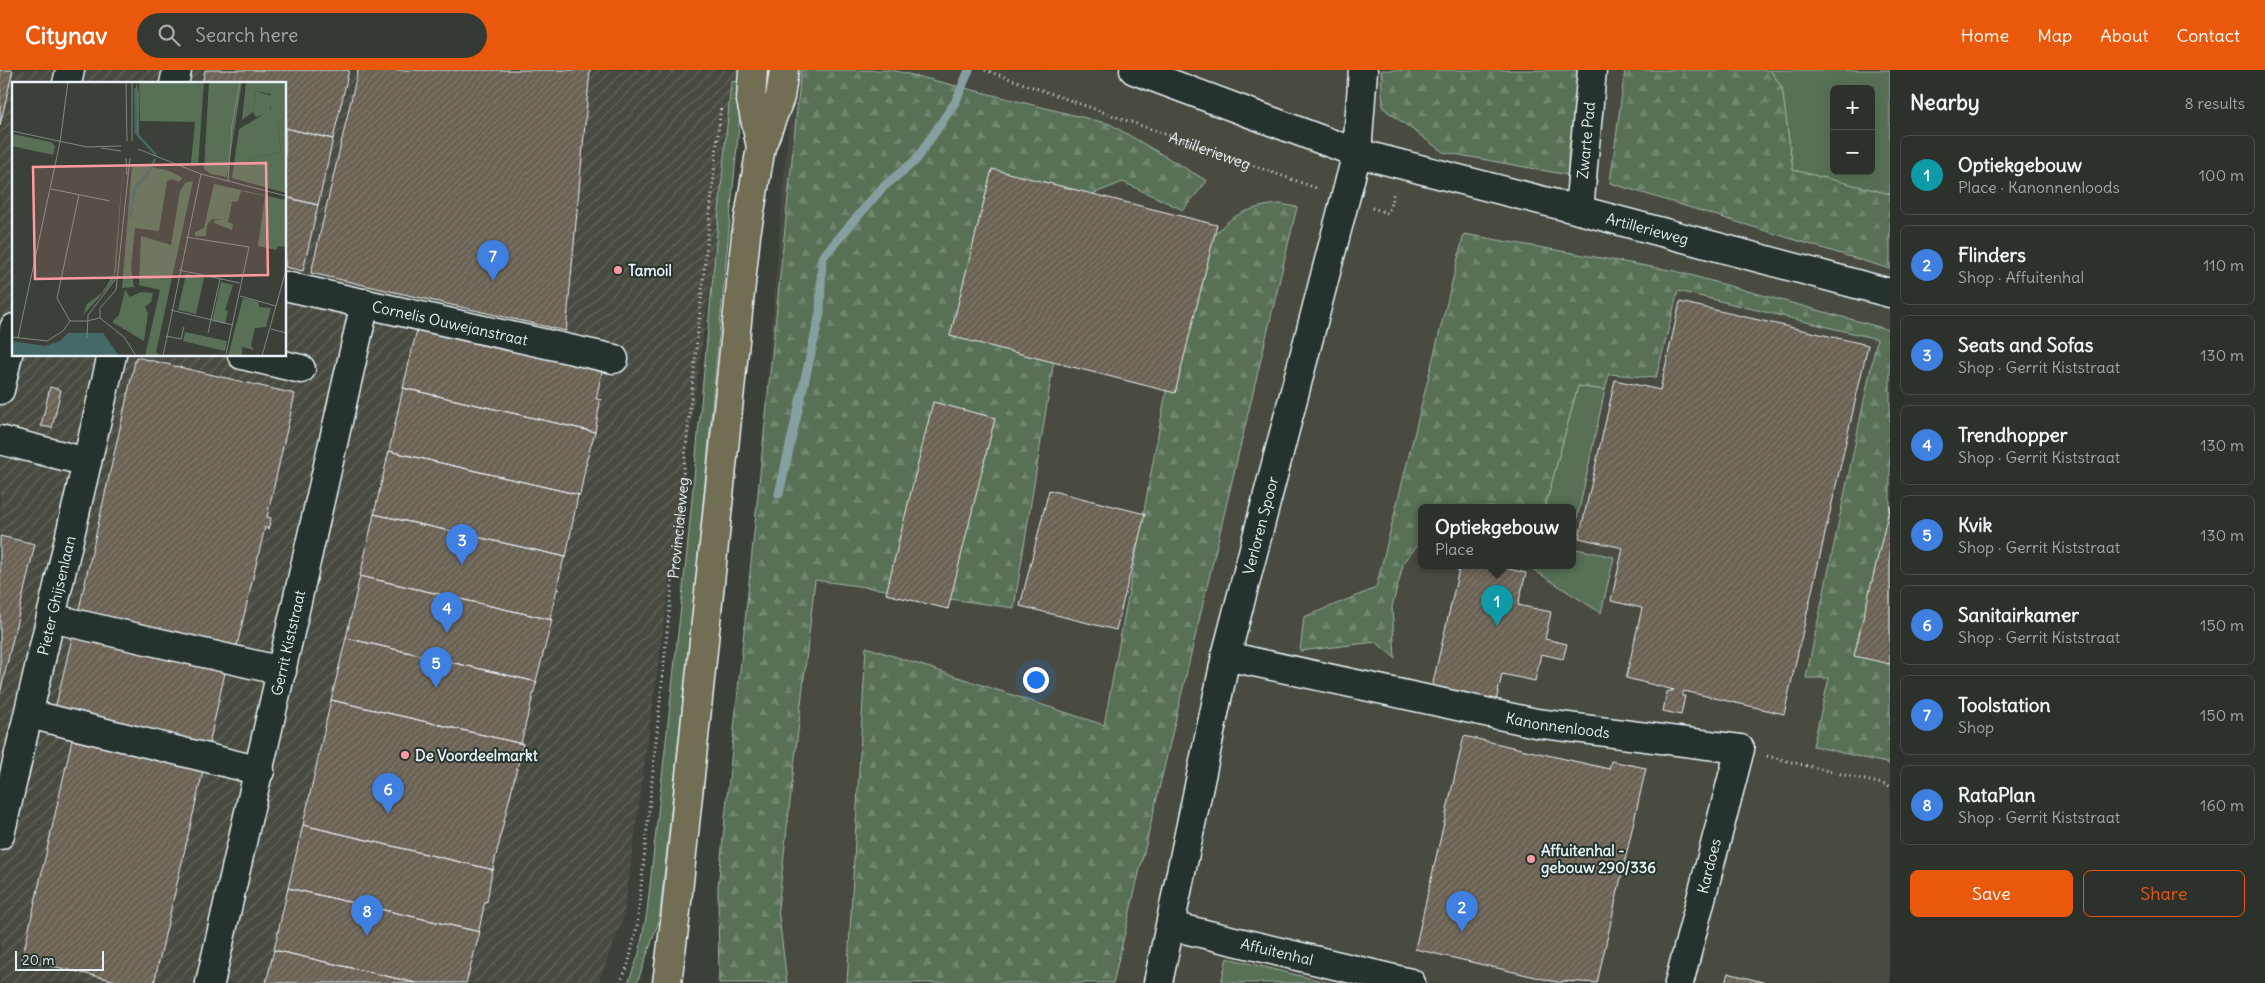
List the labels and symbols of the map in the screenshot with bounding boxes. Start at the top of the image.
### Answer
inset map [12,82,286,356]
street label: Zwarte Pad [1572,101,1599,180]
street label: Artillerieweg [1167,127,1253,173]
street label: Artillerieweg [1604,208,1691,248]
pin: 7 [477,240,509,281]
place label: Tamoil [628,261,672,280]
marker: Tamoil [612,264,624,276]
street label: Cornelis Ouwejanstraat [370,296,530,349]
street label: Verloren Spoor [1238,474,1282,577]
street label: Provincialeweg [663,476,692,580]
pin: 3 [446,524,478,565]
street label: Pieter Ghijsenlaan [33,533,79,657]
pin: 1 [1481,585,1513,626]
street label: Gerrit Kiststraat [266,588,309,697]
pin: 4 [431,592,463,633]
pin: 5 [420,647,452,688]
your location [1023,667,1049,693]
street label: Kanonnenloods [1504,707,1611,742]
place label: De Voordeelmarkt [415,746,539,765]
marker: De Voordeelmarkt [399,749,411,761]
pin: 6 [372,773,404,814]
street label: Kardoes [1693,836,1725,895]
place label: Affuitenhal - gebouw 290/336 [1541,841,1656,878]
marker: Affuitenhal - gebouw 290/336 [1525,853,1537,865]
pin: 2 [1446,891,1478,932]
pin: 8 [351,895,383,936]
street label: Affuitenhal [1239,933,1315,969]
scale bar [15,948,104,971]

